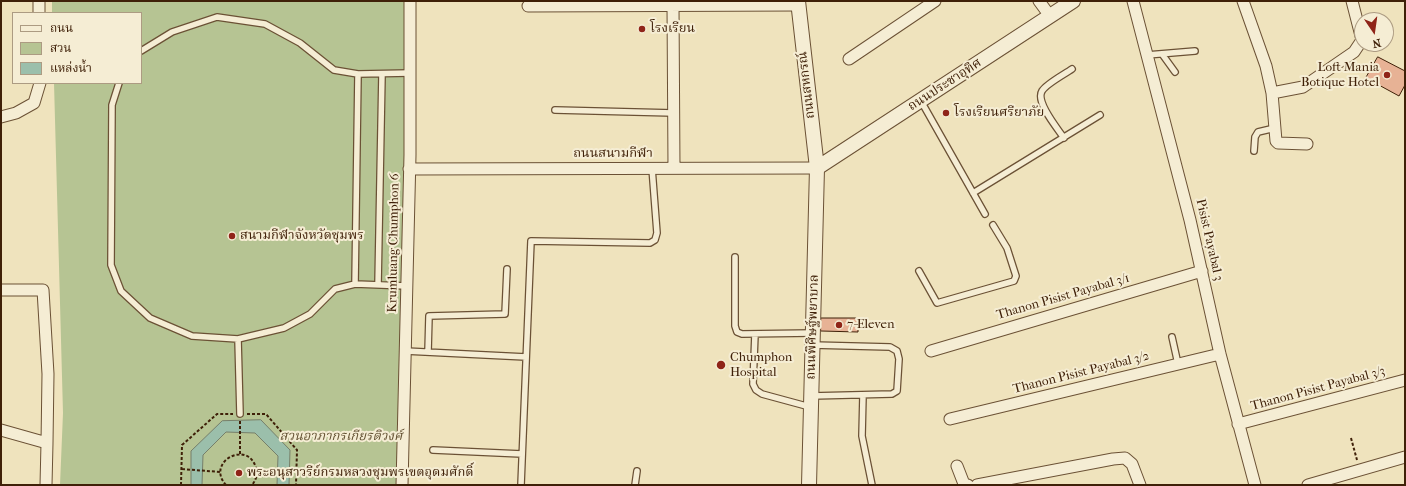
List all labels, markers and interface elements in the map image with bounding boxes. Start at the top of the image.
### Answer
legend [12,12,142,84]
north arrow [1354,12,1394,52]
text: ถนน [50,21,73,35]
place label: โรงเรียน [650,21,695,37]
marker: โรงเรียน [637,24,647,34]
text: N [1371,36,1382,50]
text: สวน [50,41,71,55]
street label: ถนนสหกรณ์ [795,51,819,119]
street label: ถนนประชาอุทิศ [905,55,985,115]
place label: Loft Mania Botique Hotel [1301,60,1379,91]
text: แหล่งน้ำ [50,61,92,75]
marker: Loft Mania Botique Hotel [1382,70,1392,80]
place label: โรงเรียนศรียาภัย [954,105,1044,121]
marker: โรงเรียนศรียาภัย [941,108,951,118]
street label: ถนนสนามกีฬา [573,146,653,162]
street label: Krumluang Chumphon 6 [385,173,403,313]
street label: Pisist Payabal 3 [1192,198,1226,282]
place label: สนามกีฬาจังหวัดชุมพร [240,228,364,244]
marker: สนามกีฬาจังหวัดชุมพร [227,231,237,241]
street label: Thanon Pisist Payabal 3/1 [995,271,1131,323]
street label: ถนนพิศิษฐ์พยาบาล [803,274,823,380]
place label: 7-Eleven [847,317,895,333]
marker: 7-Eleven [834,320,844,330]
street label: Thanon Pisist Payabal 3/2 [1011,349,1151,397]
place label: Chumphon Hospital [730,350,792,381]
marker: Chumphon Hospital [715,359,727,371]
street label: Thanon Pisist Payabal 3/3 [1249,364,1387,414]
park label: สวนอาภากรเกียรติวงศ์ [280,429,402,445]
place label: พระอนุสาวรีย์กรมหลวงชุมพรเขตอุดมศักดิ์ [247,465,474,481]
marker: พระอนุสาวรีย์กรมหลวงชุมพรเขตอุดมศักดิ์ [234,468,244,478]

